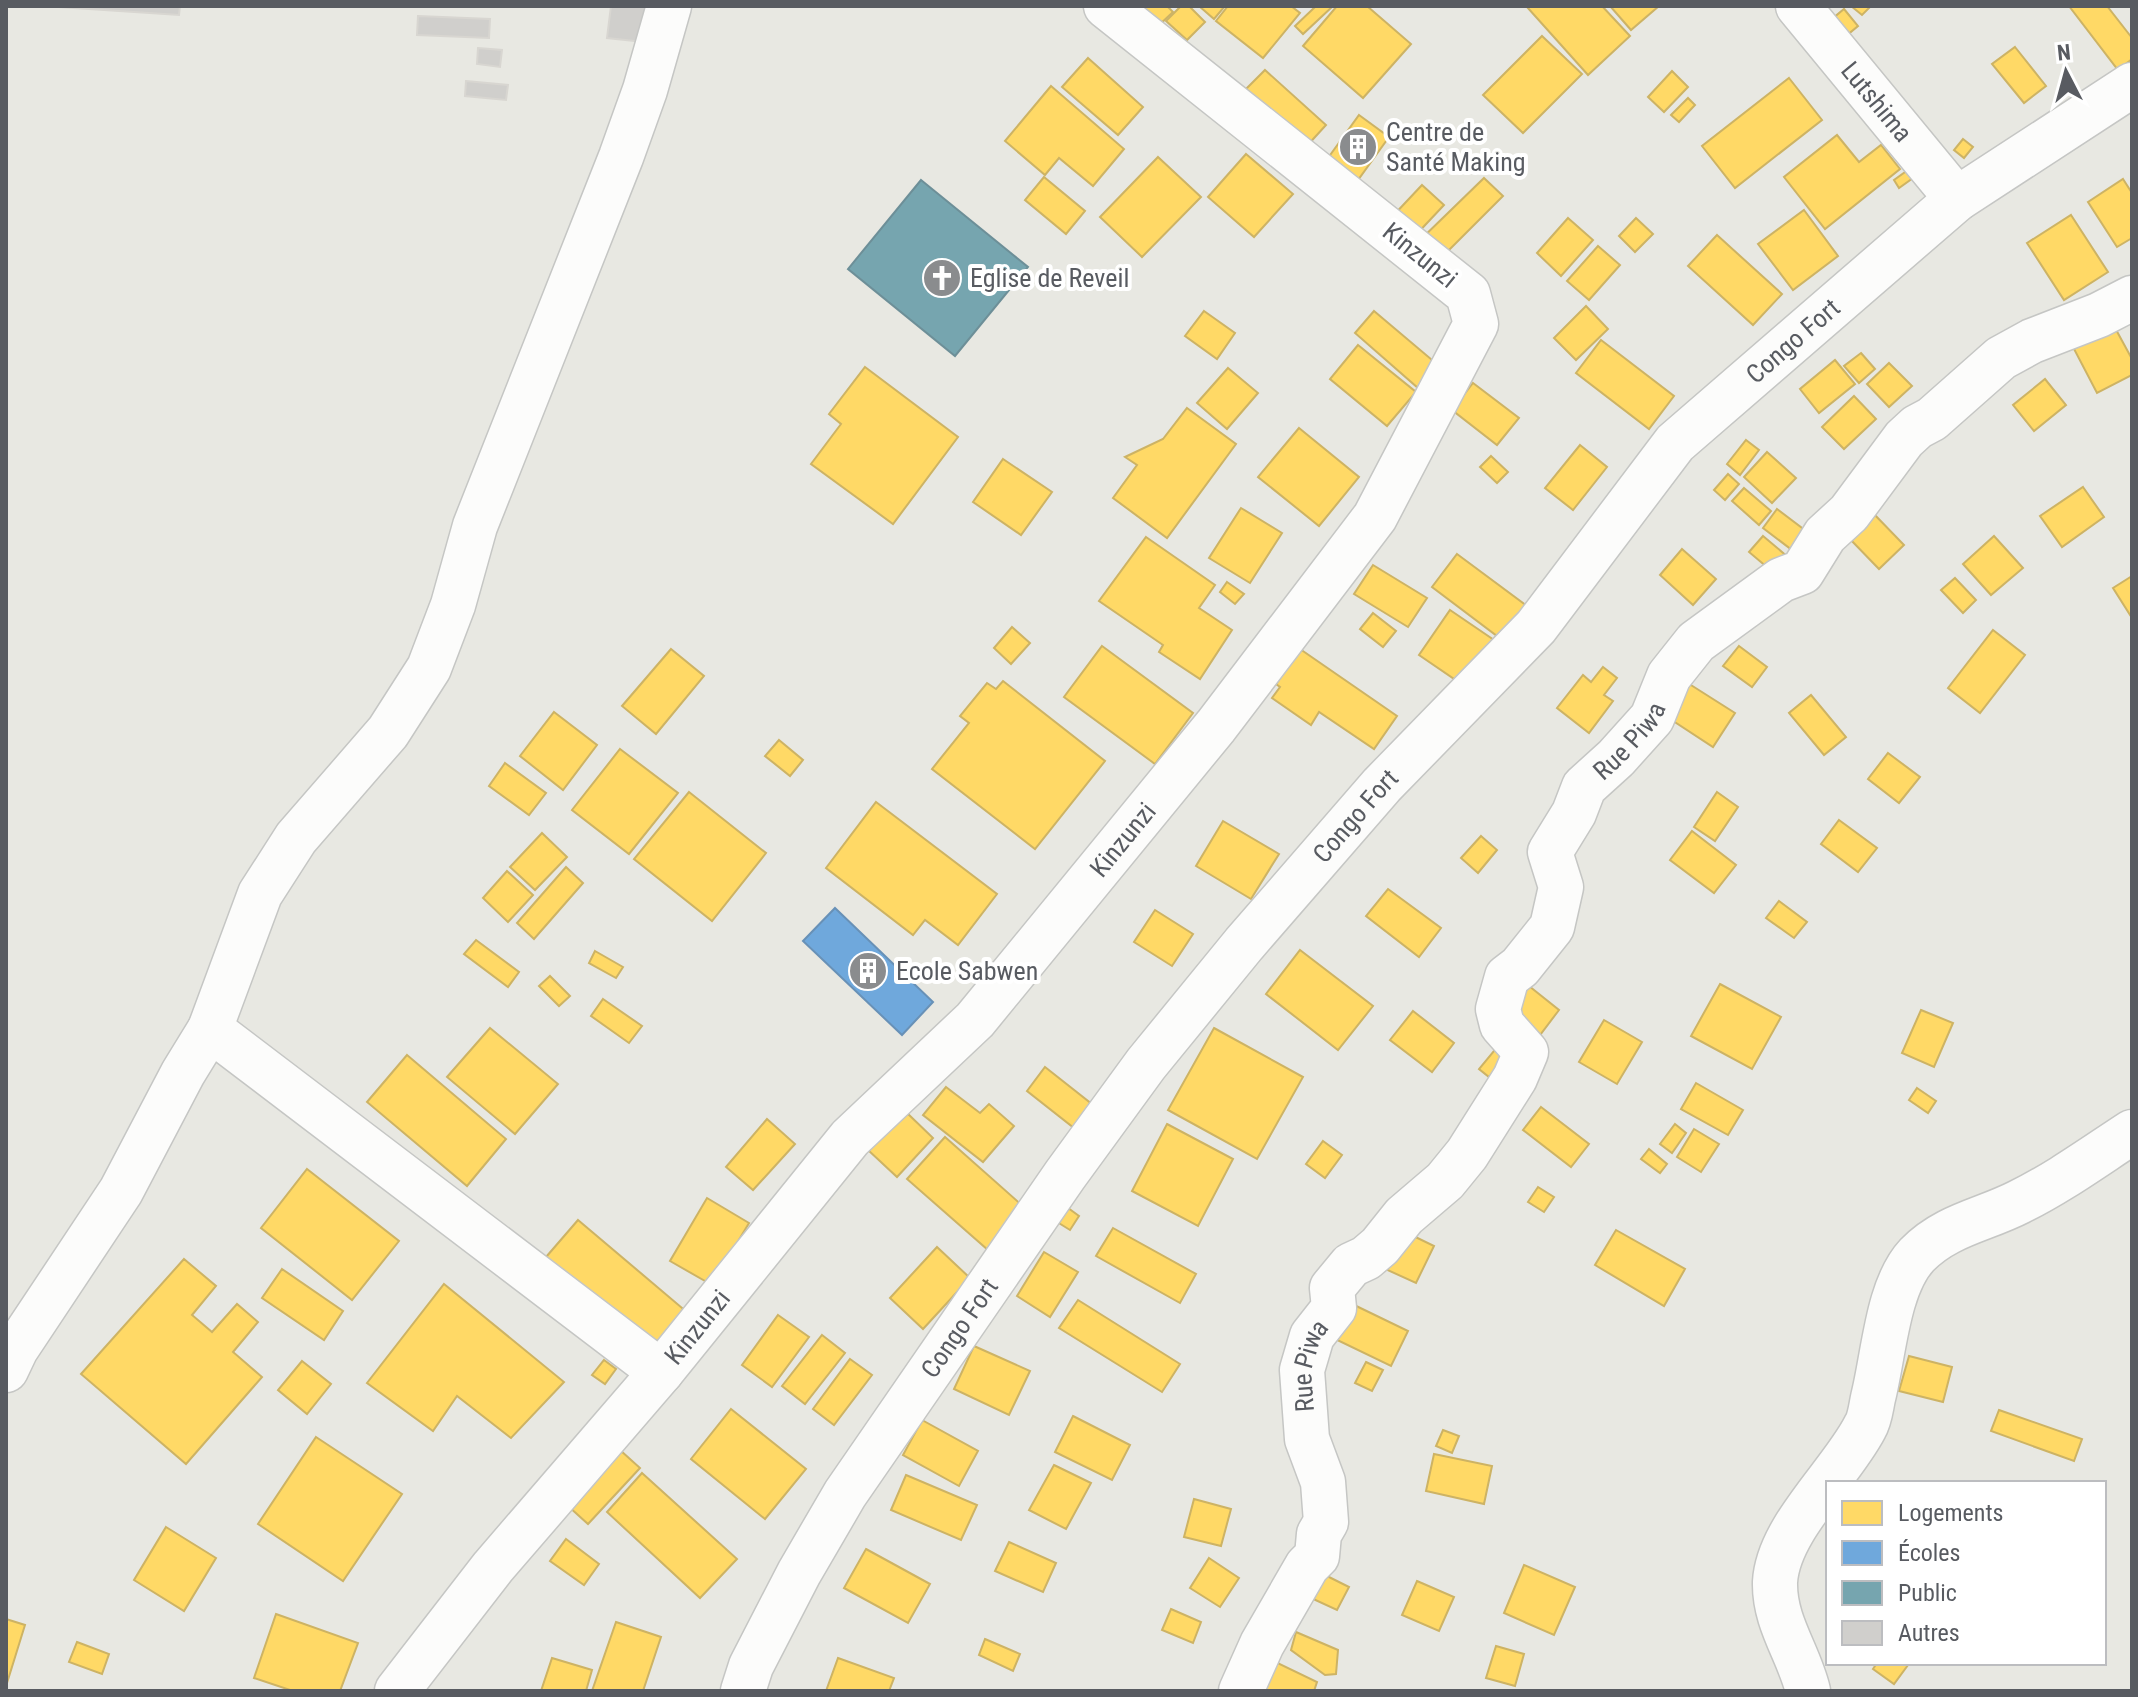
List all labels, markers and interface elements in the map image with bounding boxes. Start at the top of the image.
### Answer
north arrow [2026,32,2106,112]
text: N [2056,39,2072,66]
street label: Lutshima [1835,56,1918,148]
place label: Centre de Santé Making [1386,117,1526,177]
building icon: Centre de Santé Making [1337,126,1379,168]
street label: Kinzunzi [1377,216,1463,294]
church icon: Eglise de Reveil [921,257,963,299]
place label: Eglise de Reveil [970,263,1129,293]
street label: Congo Fort [1740,292,1846,389]
street label: Rue Piwa [1587,698,1672,786]
street label: Congo Fort [1307,763,1404,869]
street label: Kinzunzi [1084,797,1162,883]
building icon: Ecole Sabwen [847,950,889,992]
place label: Ecole Sabwen [896,956,1038,986]
street label: Congo Fort [915,1273,1004,1383]
street label: Kinzunzi [658,1284,736,1370]
street label: Rue Piwa [1287,1313,1334,1413]
legend [1826,1481,2106,1665]
text: Logements [1898,1499,2004,1527]
text: Écoles [1898,1539,1961,1567]
text: Public [1898,1579,1957,1607]
text: Autres [1898,1619,1960,1647]

